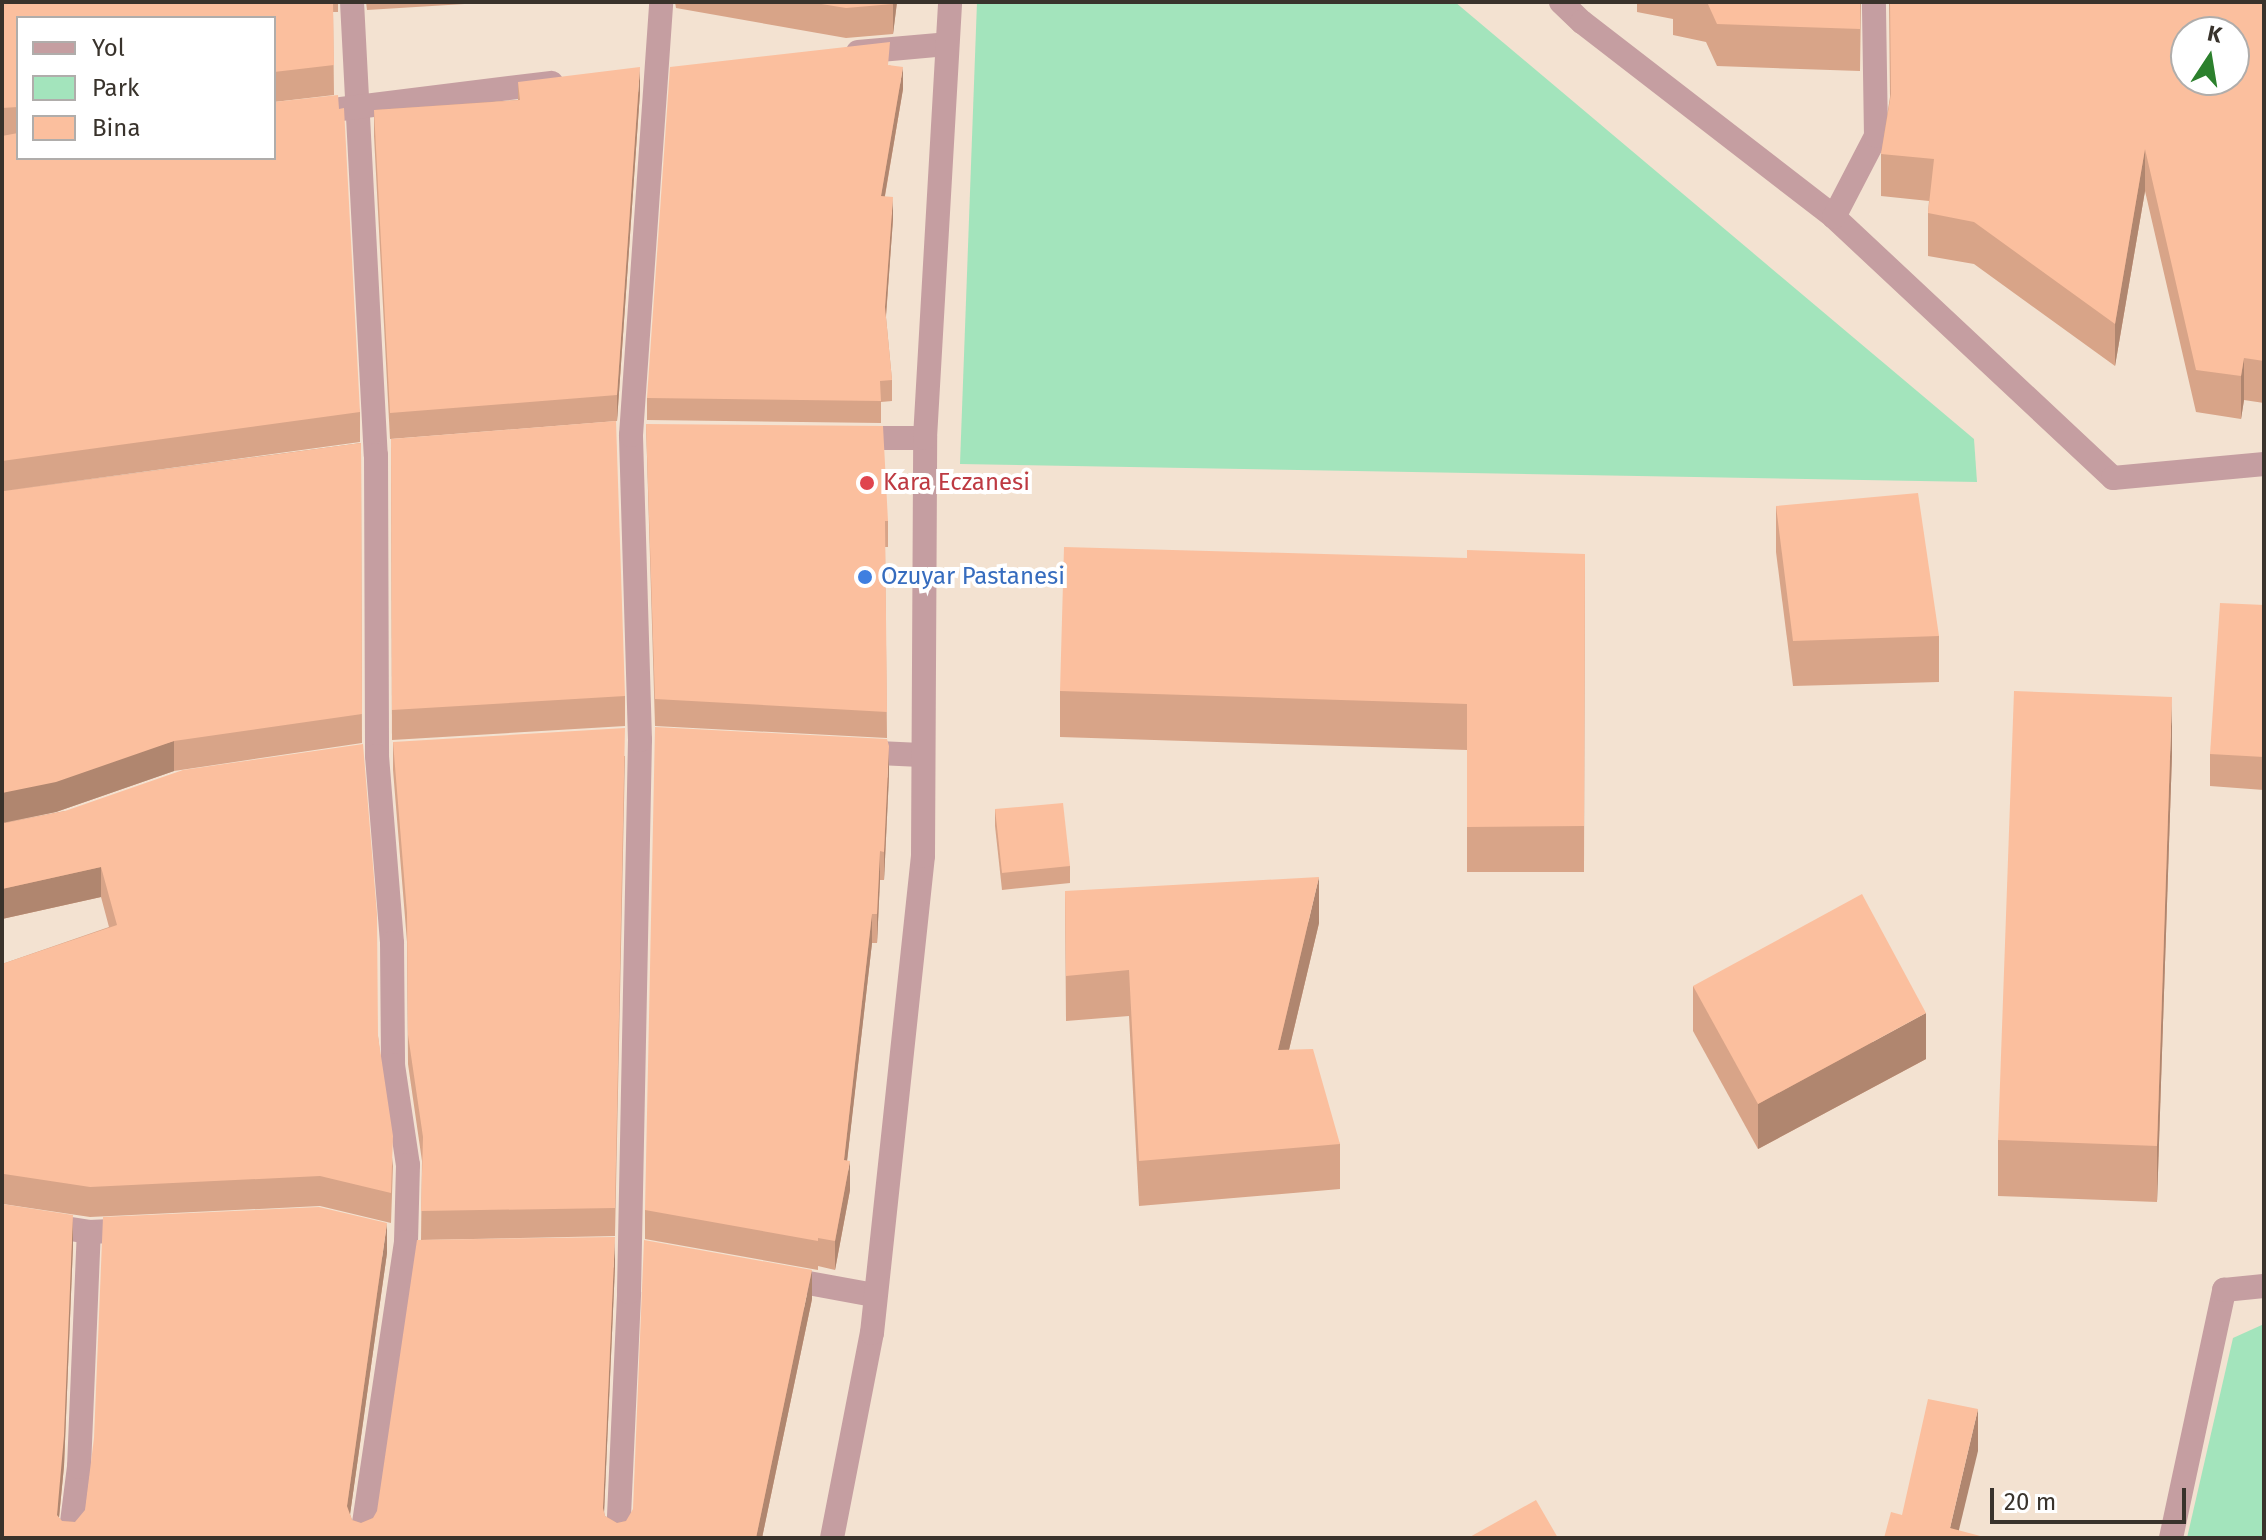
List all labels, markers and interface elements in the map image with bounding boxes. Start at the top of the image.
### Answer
legend [16,16,276,160]
north arrow [2170,16,2250,96]
text: K [2205,19,2224,49]
text: Yol [92,34,125,62]
text: Park [92,74,139,102]
text: Bina [92,114,140,142]
place label: Kara Eczanesi [883,469,1030,497]
marker: Kara Eczanesi [858,474,876,492]
place label: Ozuyar Pastanesi [881,563,1065,591]
marker: Ozuyar Pastanesi [856,568,874,586]
scale bar [1994,1472,2190,1522]
text: 20 m [2004,1488,2056,1516]

